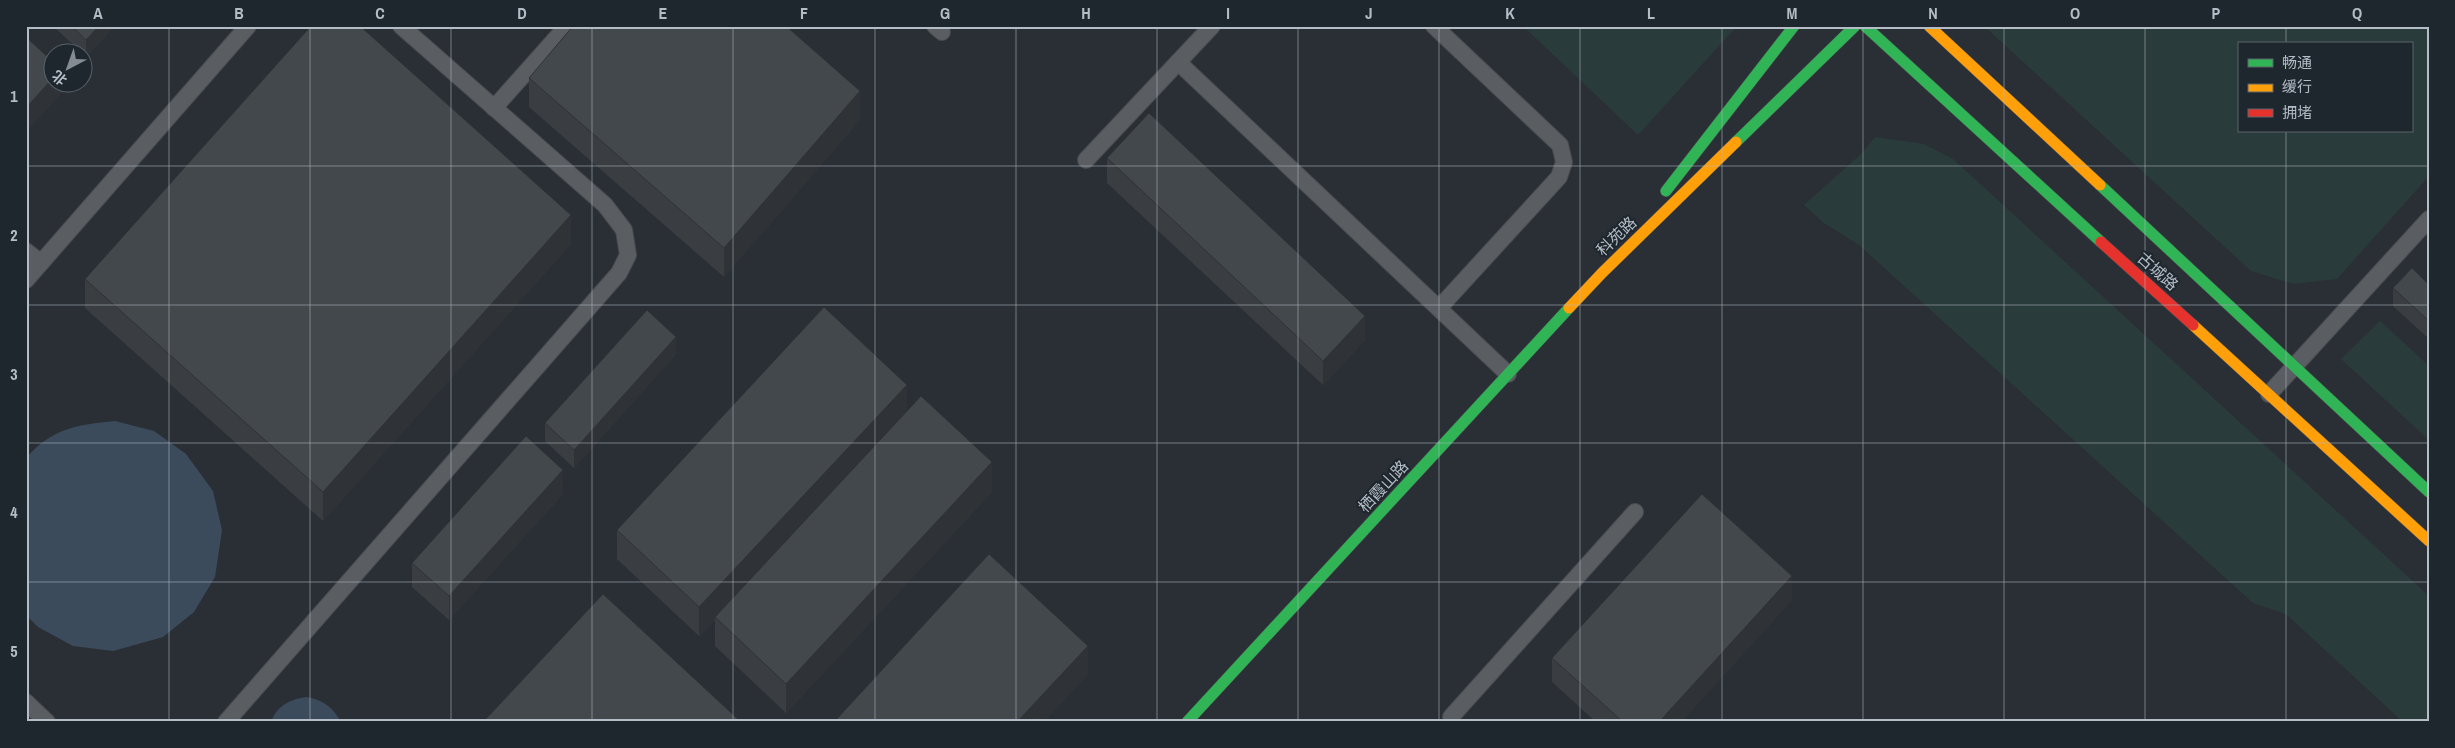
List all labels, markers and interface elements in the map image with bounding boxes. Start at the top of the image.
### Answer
text: A [93,2,103,24]
text: B [234,2,244,24]
text: C [375,2,385,24]
text: D [517,2,527,24]
text: E [659,2,668,24]
text: F [800,2,808,24]
text: G [940,2,950,24]
text: H [1081,2,1091,24]
text: I [1226,2,1230,24]
text: J [1365,2,1373,24]
text: K [1505,2,1515,24]
text: L [1647,2,1655,24]
text: M [1787,2,1798,24]
text: N [1928,2,1938,24]
text: O [2070,2,2080,24]
text: P [2212,2,2221,24]
text: Q [2352,2,2362,24]
north arrow [42,42,92,92]
legend [2238,42,2412,132]
text: 畅通 [2282,52,2312,73]
text: 北 [48,66,71,89]
text: 缓行 [2282,76,2312,97]
text: 1 [10,85,18,107]
text: 拥堵 [2282,102,2312,123]
street label: 科苑路 [1591,211,1641,261]
text: 2 [10,224,18,246]
street label: 古城路 [2133,247,2183,295]
text: 3 [10,363,18,385]
street label: 栖霞山路 [1353,455,1413,517]
text: 4 [10,501,18,523]
text: 5 [10,640,18,662]

